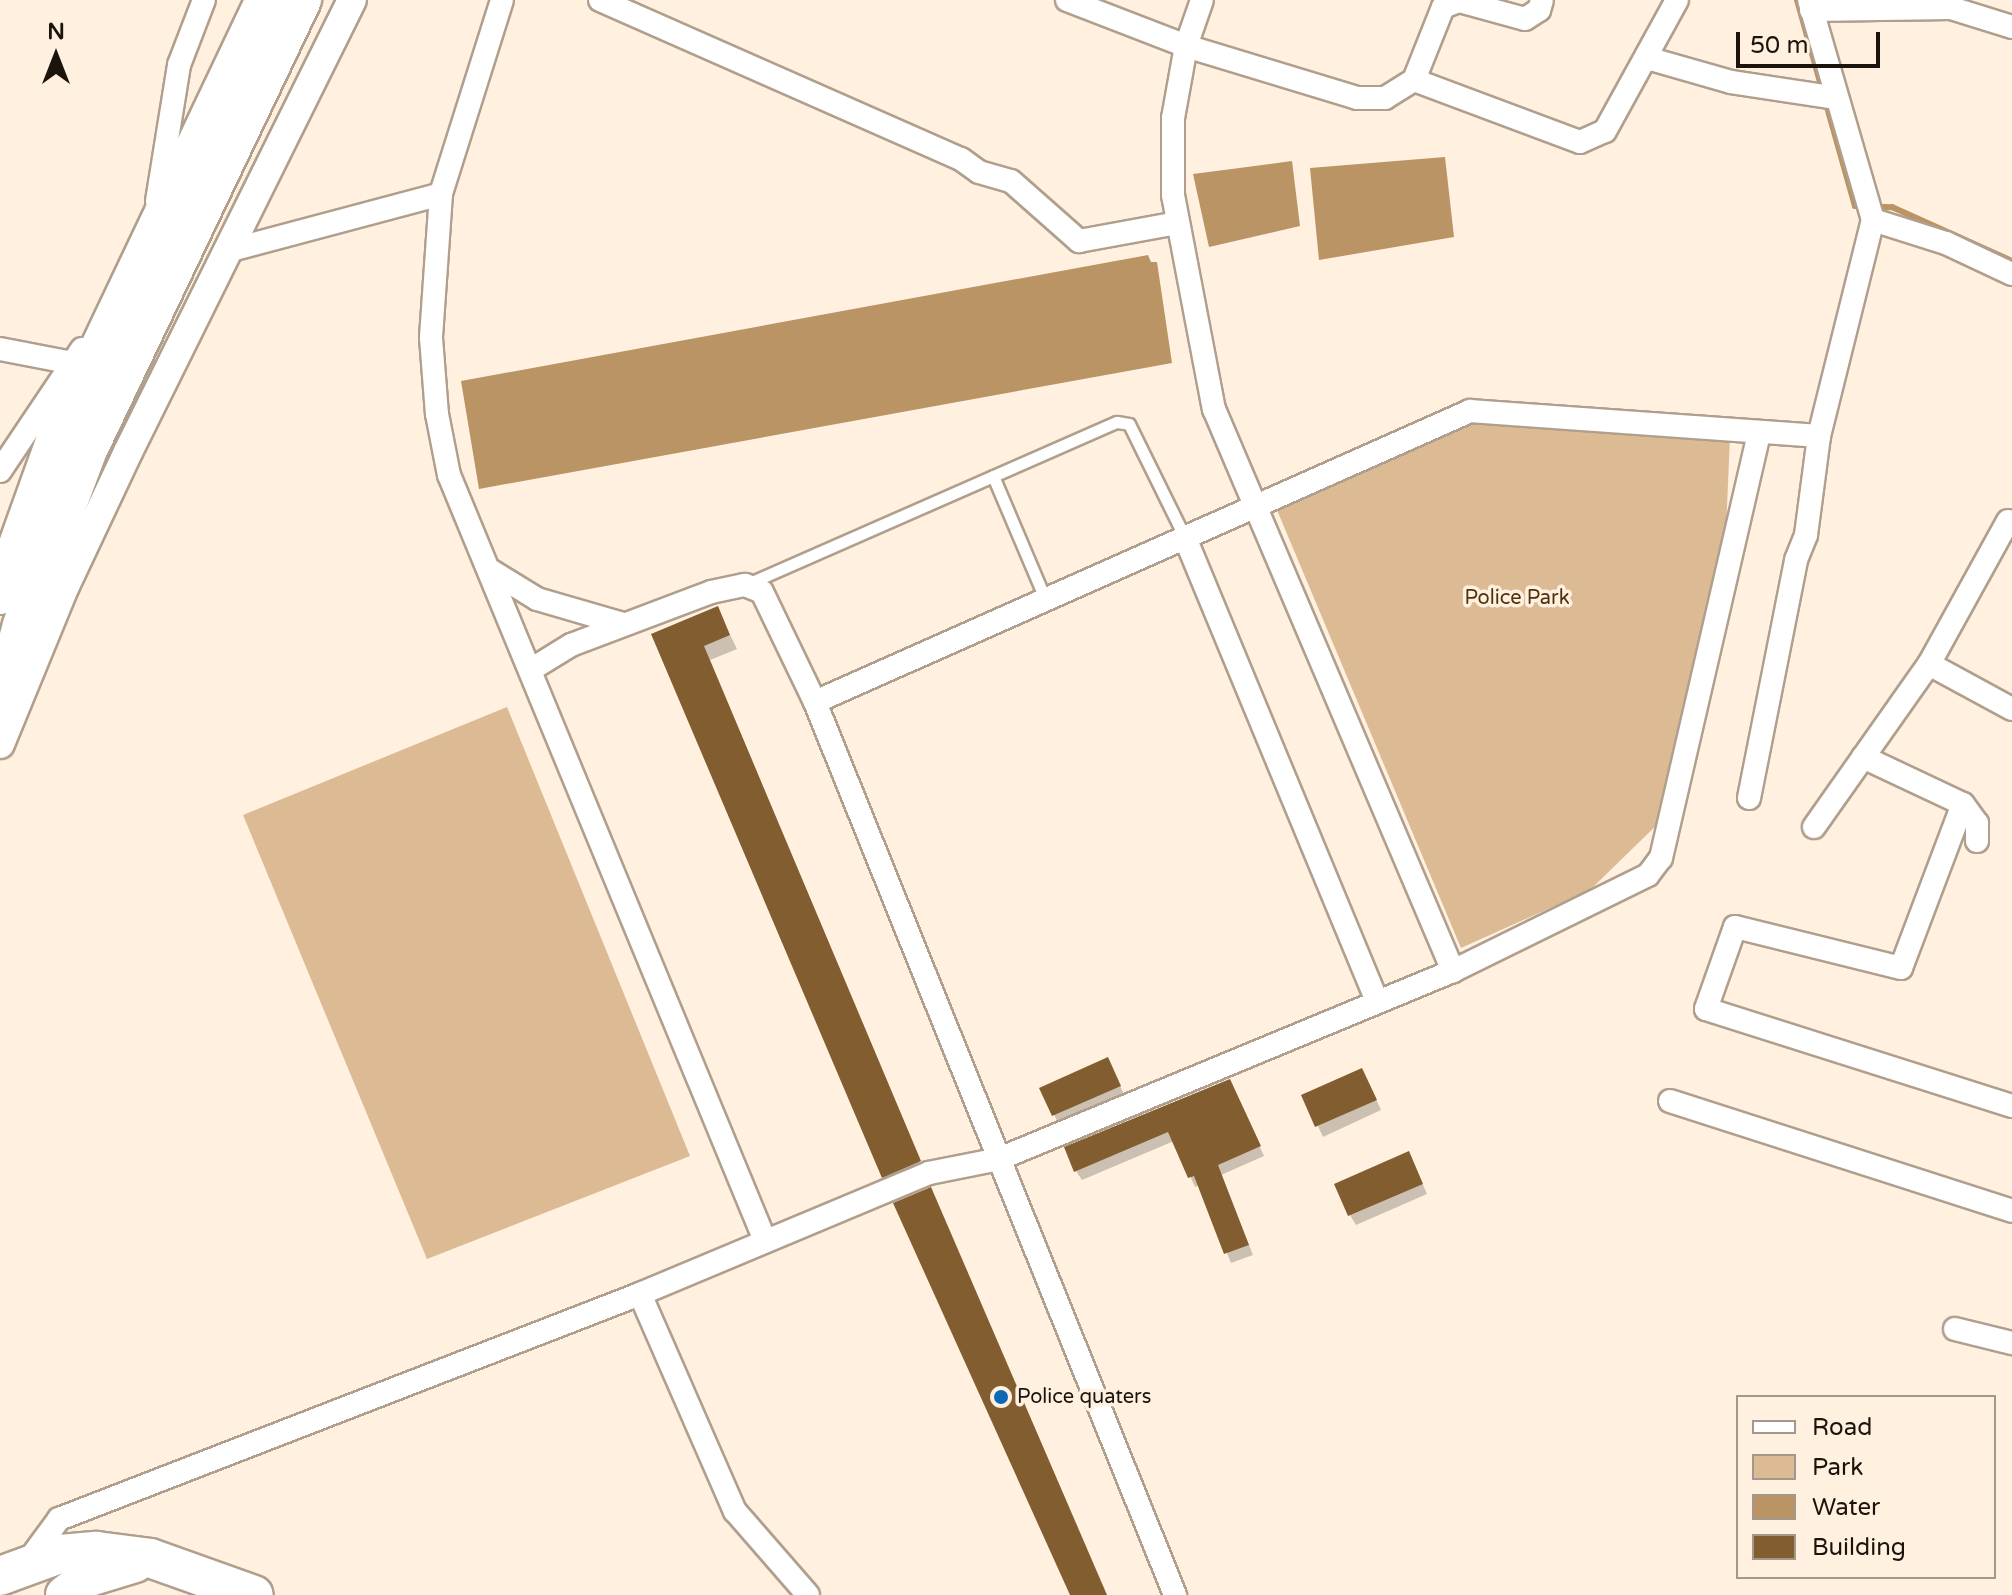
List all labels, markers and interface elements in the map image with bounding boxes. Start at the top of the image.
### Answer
north arrow [16,16,96,96]
scale bar [1740,16,1884,66]
text: N [47,19,65,45]
text: 50 m [1750,31,1808,60]
park label: Police Park [1464,586,1570,610]
place label: Police quaters [1017,1385,1151,1409]
marker: Police quaters [992,1388,1010,1406]
legend [1736,1395,1996,1579]
text: Road [1812,1413,1872,1442]
text: Park [1812,1453,1863,1482]
text: Water [1812,1493,1880,1522]
text: Building [1812,1533,1906,1562]

